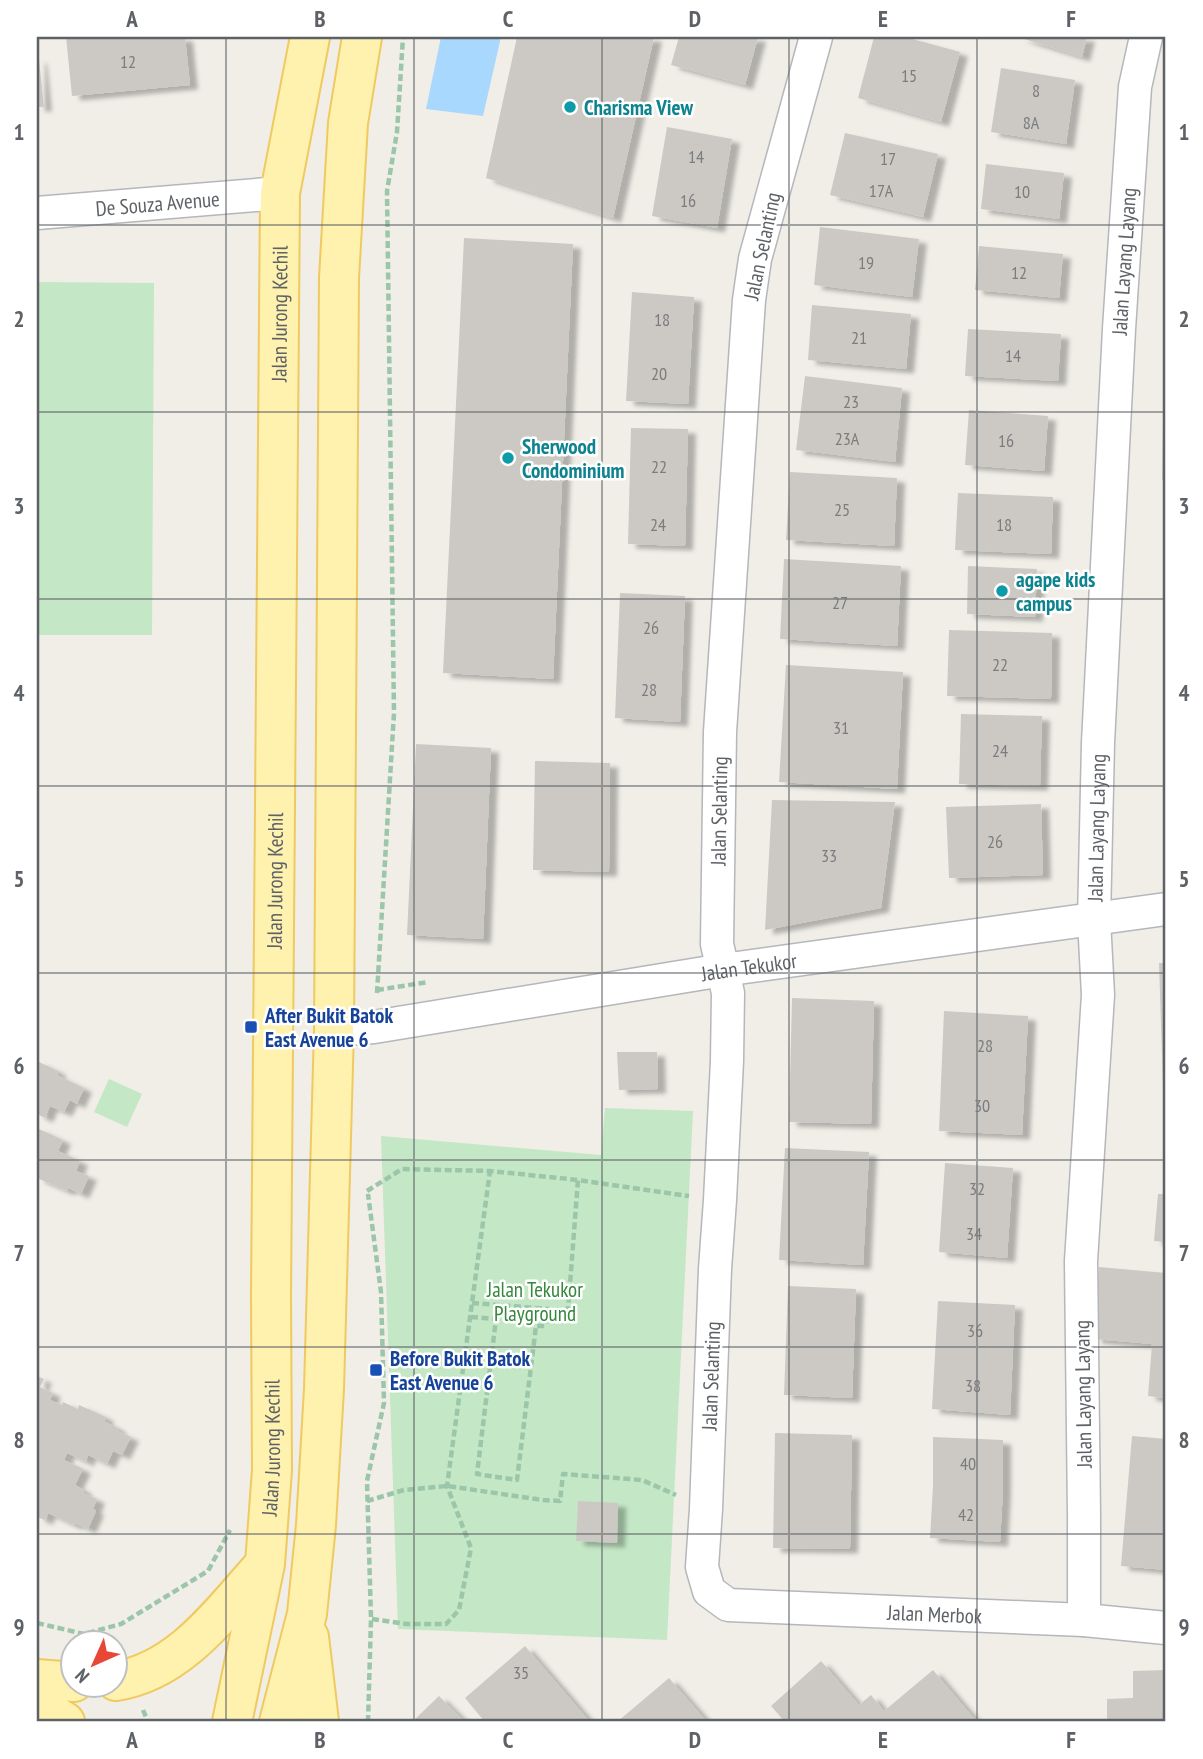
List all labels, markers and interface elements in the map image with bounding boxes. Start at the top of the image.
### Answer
text: A [125,4,138,33]
text: B [314,4,326,33]
text: C [503,4,514,33]
text: D [689,4,701,33]
text: E [878,4,888,33]
text: F [1066,4,1076,33]
house number: 12 [120,50,136,73]
house number: 15 [901,64,917,87]
house number: 8 [1032,79,1040,102]
place label: Charisma View [584,94,694,121]
marker: Charisma View [562,99,578,115]
house number: 8A [1023,111,1040,134]
text: 1 [14,117,25,146]
text: 1 [1179,117,1190,146]
house number: 14 [688,145,704,168]
house number: 17 [880,147,896,170]
house number: 17A [869,179,894,202]
house number: 10 [1014,180,1030,203]
street label: De Souza Avenue [94,185,221,222]
street label: Jalan Layang Layang [1105,187,1142,337]
house number: 16 [680,189,696,212]
street label: Jalan Selanting [737,190,787,303]
street label: Jalan Jurong Kechil [265,245,293,383]
house number: 19 [858,251,874,274]
house number: 12 [1011,261,1027,284]
text: 2 [14,304,25,333]
text: 2 [1179,304,1190,333]
house number: 18 [654,308,670,331]
house number: 21 [851,326,867,349]
house number: 14 [1005,344,1021,367]
house number: 20 [651,362,667,385]
house number: 23 [843,390,859,413]
house number: 23A [835,427,860,450]
house number: 16 [998,429,1014,452]
place label: Sherwood Condominium [522,433,625,484]
marker: Sherwood Condominium [500,450,516,466]
house number: 22 [651,455,667,478]
text: 3 [14,491,25,520]
text: 3 [1179,491,1190,520]
house number: 25 [834,498,850,521]
house number: 24 [650,513,666,536]
house number: 18 [996,513,1012,536]
place label: agape kids campus [1016,566,1095,617]
marker: agape kids campus [994,583,1010,599]
house number: 27 [832,591,848,614]
house number: 26 [643,616,659,639]
house number: 22 [992,653,1008,676]
text: 4 [14,678,25,707]
house number: 28 [641,678,657,701]
text: 4 [1179,678,1190,707]
house number: 31 [833,716,849,739]
house number: 24 [992,739,1008,762]
street label: Jalan Layang Layang [1081,753,1111,903]
street label: Jalan Selanting [705,756,733,867]
street label: Jalan Jurong Kechil [260,812,288,950]
house number: 26 [987,830,1003,853]
house number: 33 [821,844,837,867]
text: 5 [14,864,25,893]
text: 5 [1179,864,1190,893]
street label: Jalan Tekukor [698,946,799,987]
place label: After Bukit Batok East Avenue 6 [264,1002,393,1053]
marker: After Bukit Batok East Avenue 6 [243,1019,259,1035]
house number: 28 [977,1034,993,1057]
text: 6 [14,1051,25,1080]
text: 6 [1179,1051,1190,1080]
house number: 30 [974,1094,990,1117]
house number: 32 [969,1177,985,1200]
house number: 34 [966,1222,982,1245]
text: 7 [14,1238,25,1267]
text: 7 [1179,1238,1190,1267]
park label: Jalan Tekukor Playground [486,1276,583,1327]
house number: 36 [967,1319,983,1342]
street label: Jalan Layang Layang [1068,1320,1098,1469]
street label: Jalan Selanting [696,1321,726,1432]
place label: Before Bukit Batok East Avenue 6 [390,1345,531,1396]
marker: Before Bukit Batok East Avenue 6 [368,1362,384,1378]
house number: 38 [965,1374,981,1397]
street label: Jalan Jurong Kechil [255,1379,286,1518]
text: 8 [14,1425,25,1454]
text: 8 [1179,1425,1190,1454]
house number: 40 [960,1452,976,1475]
house number: 42 [958,1503,974,1526]
street label: Jalan Merbok [886,1598,983,1629]
text: 9 [14,1612,25,1641]
text: 9 [1179,1612,1190,1641]
north arrow [60,1630,130,1700]
house number: 35 [513,1661,529,1684]
text: N [70,1664,94,1688]
text: A [125,1725,138,1754]
text: B [314,1725,326,1754]
text: C [503,1725,514,1754]
text: D [689,1725,701,1754]
text: E [878,1725,888,1754]
text: F [1066,1725,1076,1754]

